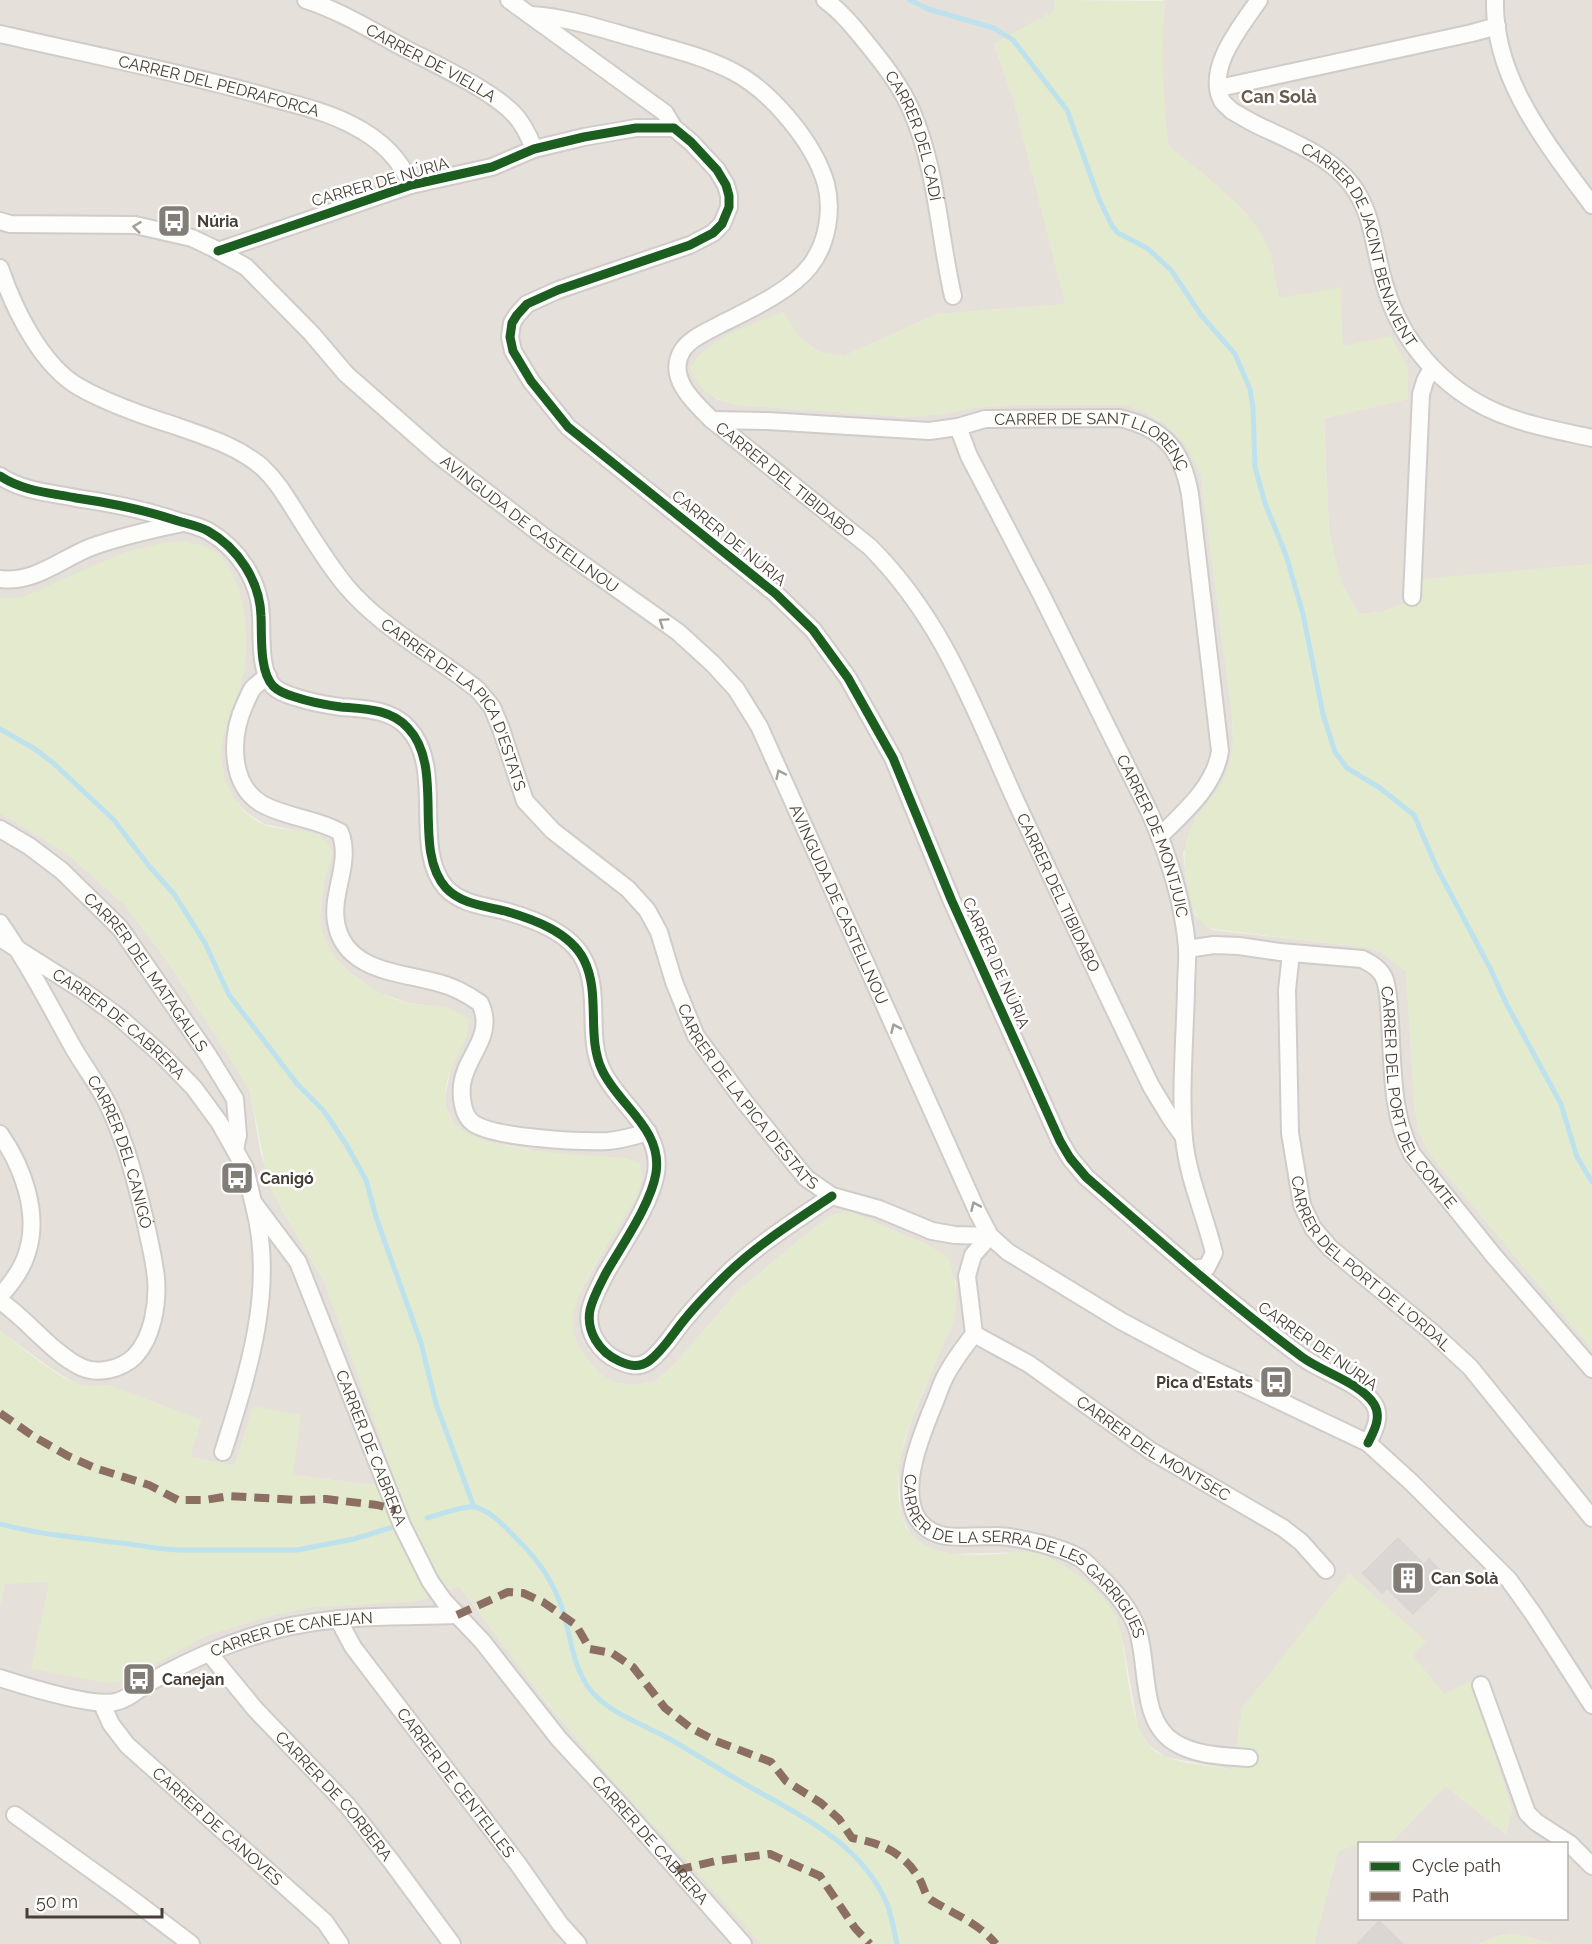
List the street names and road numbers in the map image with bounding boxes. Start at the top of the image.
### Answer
street label: CARRER DE VIELLA [363,19,500,106]
street label: CARRER DEL PEDRAFORCA [117,51,322,120]
street label: CARRER DEL CADÍ [881,67,947,202]
street label: CARRER DE JACINT BENAVENT [1298,138,1421,350]
street label: CARRER DE NÚRIA [309,152,451,211]
street label: CARRER DE SANT LLORENÇ [994,408,1193,474]
street label: CARRER DEL TIBIDABO [712,417,859,541]
street label: AVINGUDA DE CASTELLNOU [437,451,622,596]
street label: CARRER DE NÚRIA [668,485,791,590]
street label: CARRER DE LA PICA D'ESTATS [377,614,530,793]
street label: CARRER DE MONTJUIC [1113,751,1192,919]
street label: AVINGUDA DE CASTELLNOU [786,801,892,1007]
street label: CARRER DEL TIBIDABO [1013,810,1104,975]
street label: CARRER DEL MATAGALLS [80,889,212,1055]
street label: CARRER DE NÚRIA [958,894,1034,1032]
street label: CARRER DE CABRERA [49,964,190,1083]
street label: CARRER DEL PORT DEL COMTE [1377,985,1461,1212]
street label: CARRER DE LA PICA D'ESTATS [674,1001,822,1193]
street label: CARRER DEL CANIGÓ [84,1071,157,1230]
street label: CARRER DEL PORT DE L'ORDAL [1288,1174,1456,1355]
street label: CARRER DE NÚRIA [1255,1297,1382,1395]
street label: CARRER DE CABRERA [332,1367,411,1529]
street label: CARRER DEL MONTSEC [1073,1391,1234,1505]
street label: CARRER DE LA SERRA DE LES GARRIGUES [901,1473,1149,1640]
street label: CARRER DE CANEJAN [207,1608,373,1661]
street label: CARRER DE CENTELLES [393,1704,519,1861]
street label: CARRER DE CORBERA [272,1727,397,1865]
street label: CARRER DE CÀNOVES [149,1763,287,1889]
street label: CARRER DE CABRERA [588,1772,713,1908]

